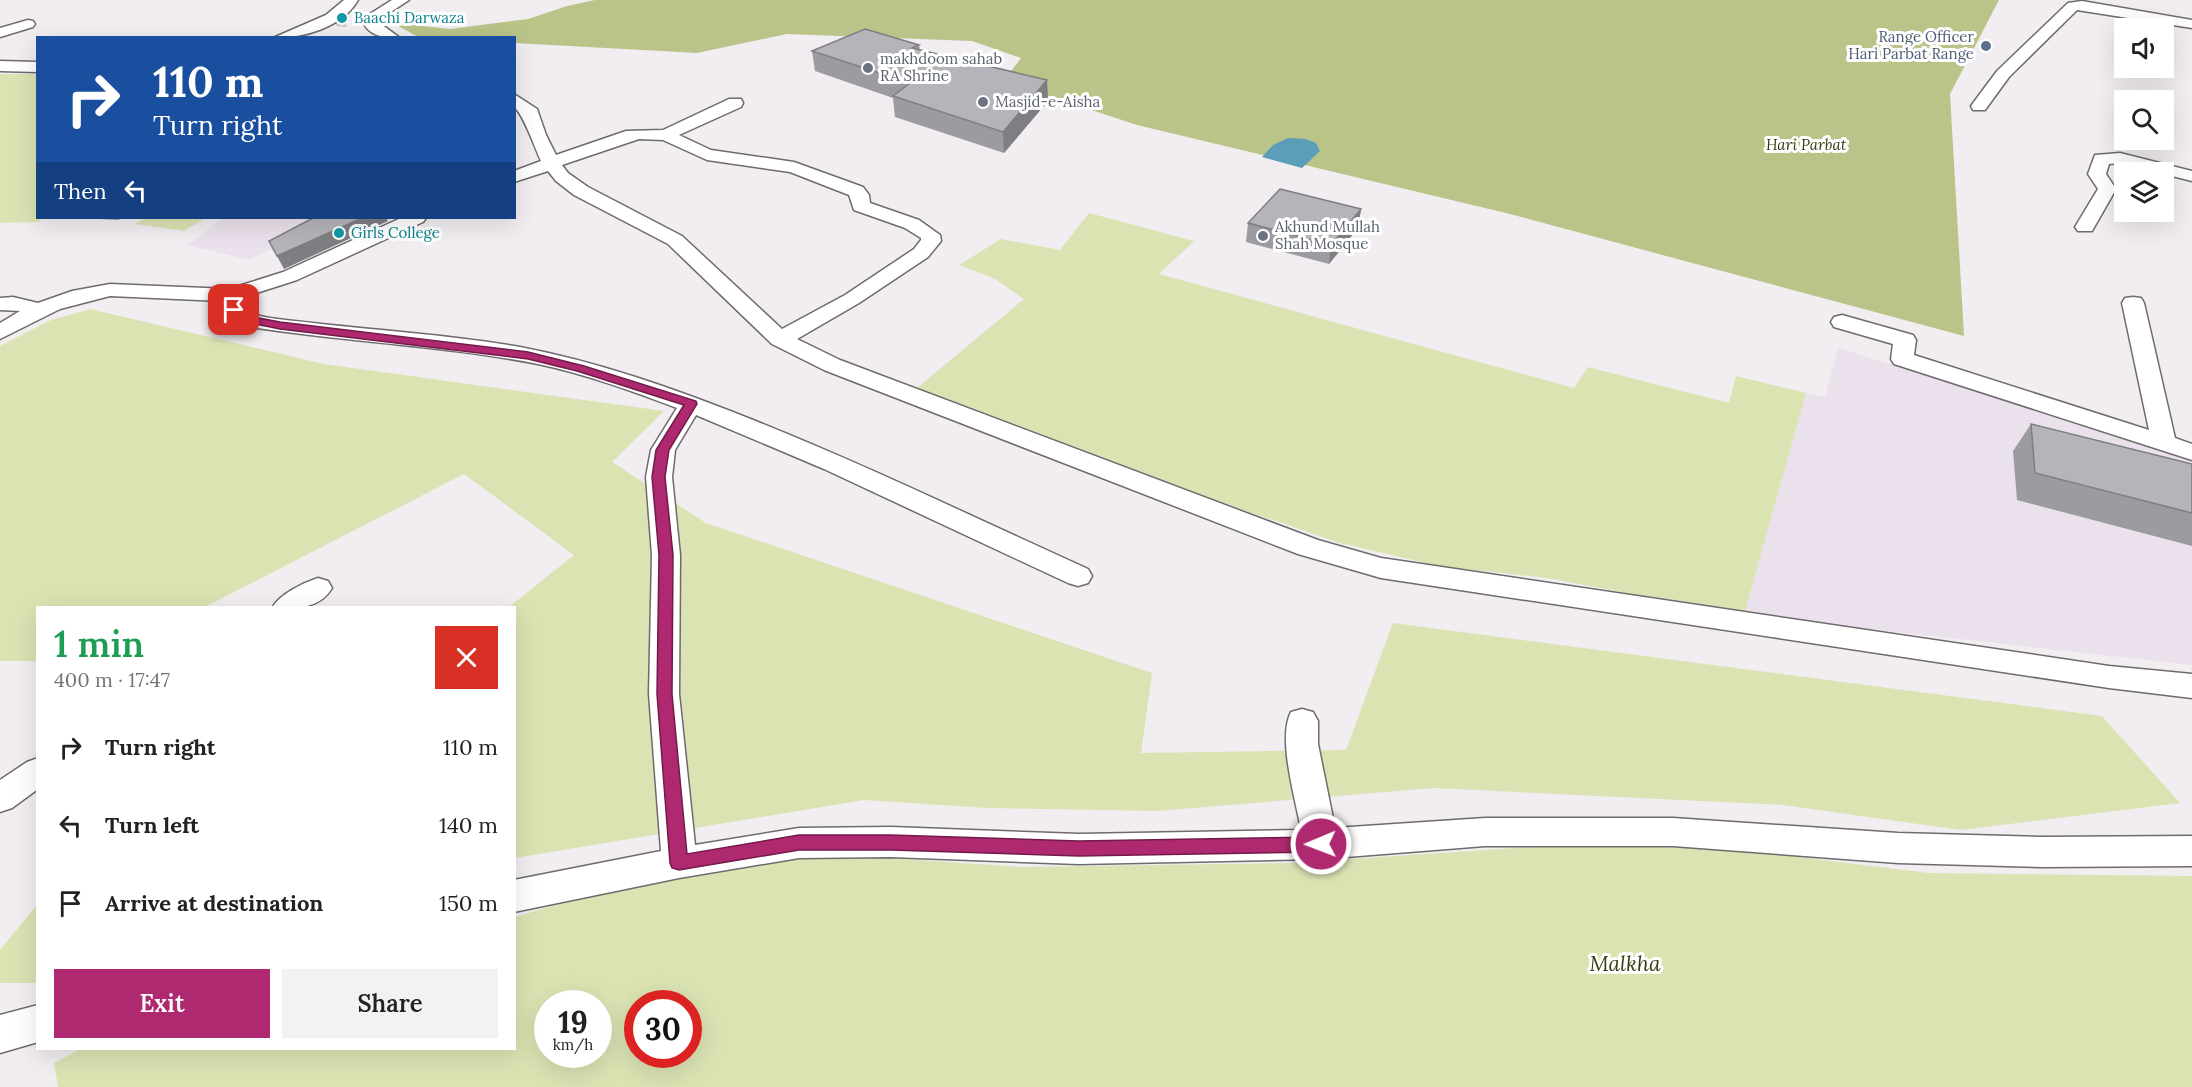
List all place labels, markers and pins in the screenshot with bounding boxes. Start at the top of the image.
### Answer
place label: Baachi Darwaza [354,8,465,27]
marker: Baachi Darwaza [335,11,349,25]
place label: Range Officer Hari Parbat Range [1848,27,1974,63]
marker: Range Officer Hari Parbat Range [1979,39,1993,53]
place label: makhdoom sahab RA Shrine [880,49,1002,85]
marker: makhdoom sahab RA Shrine [861,61,875,75]
place label: Masjid-e-Aisha [995,92,1101,111]
marker: Masjid-e-Aisha [976,95,990,109]
place label: Akhund Mullah Shah Mosque [1274,217,1380,253]
place label: Girls College [351,223,440,242]
marker: Girls College [332,226,346,240]
marker: Akhund Mullah Shah Mosque [1256,229,1270,243]
pin [208,284,259,335]

